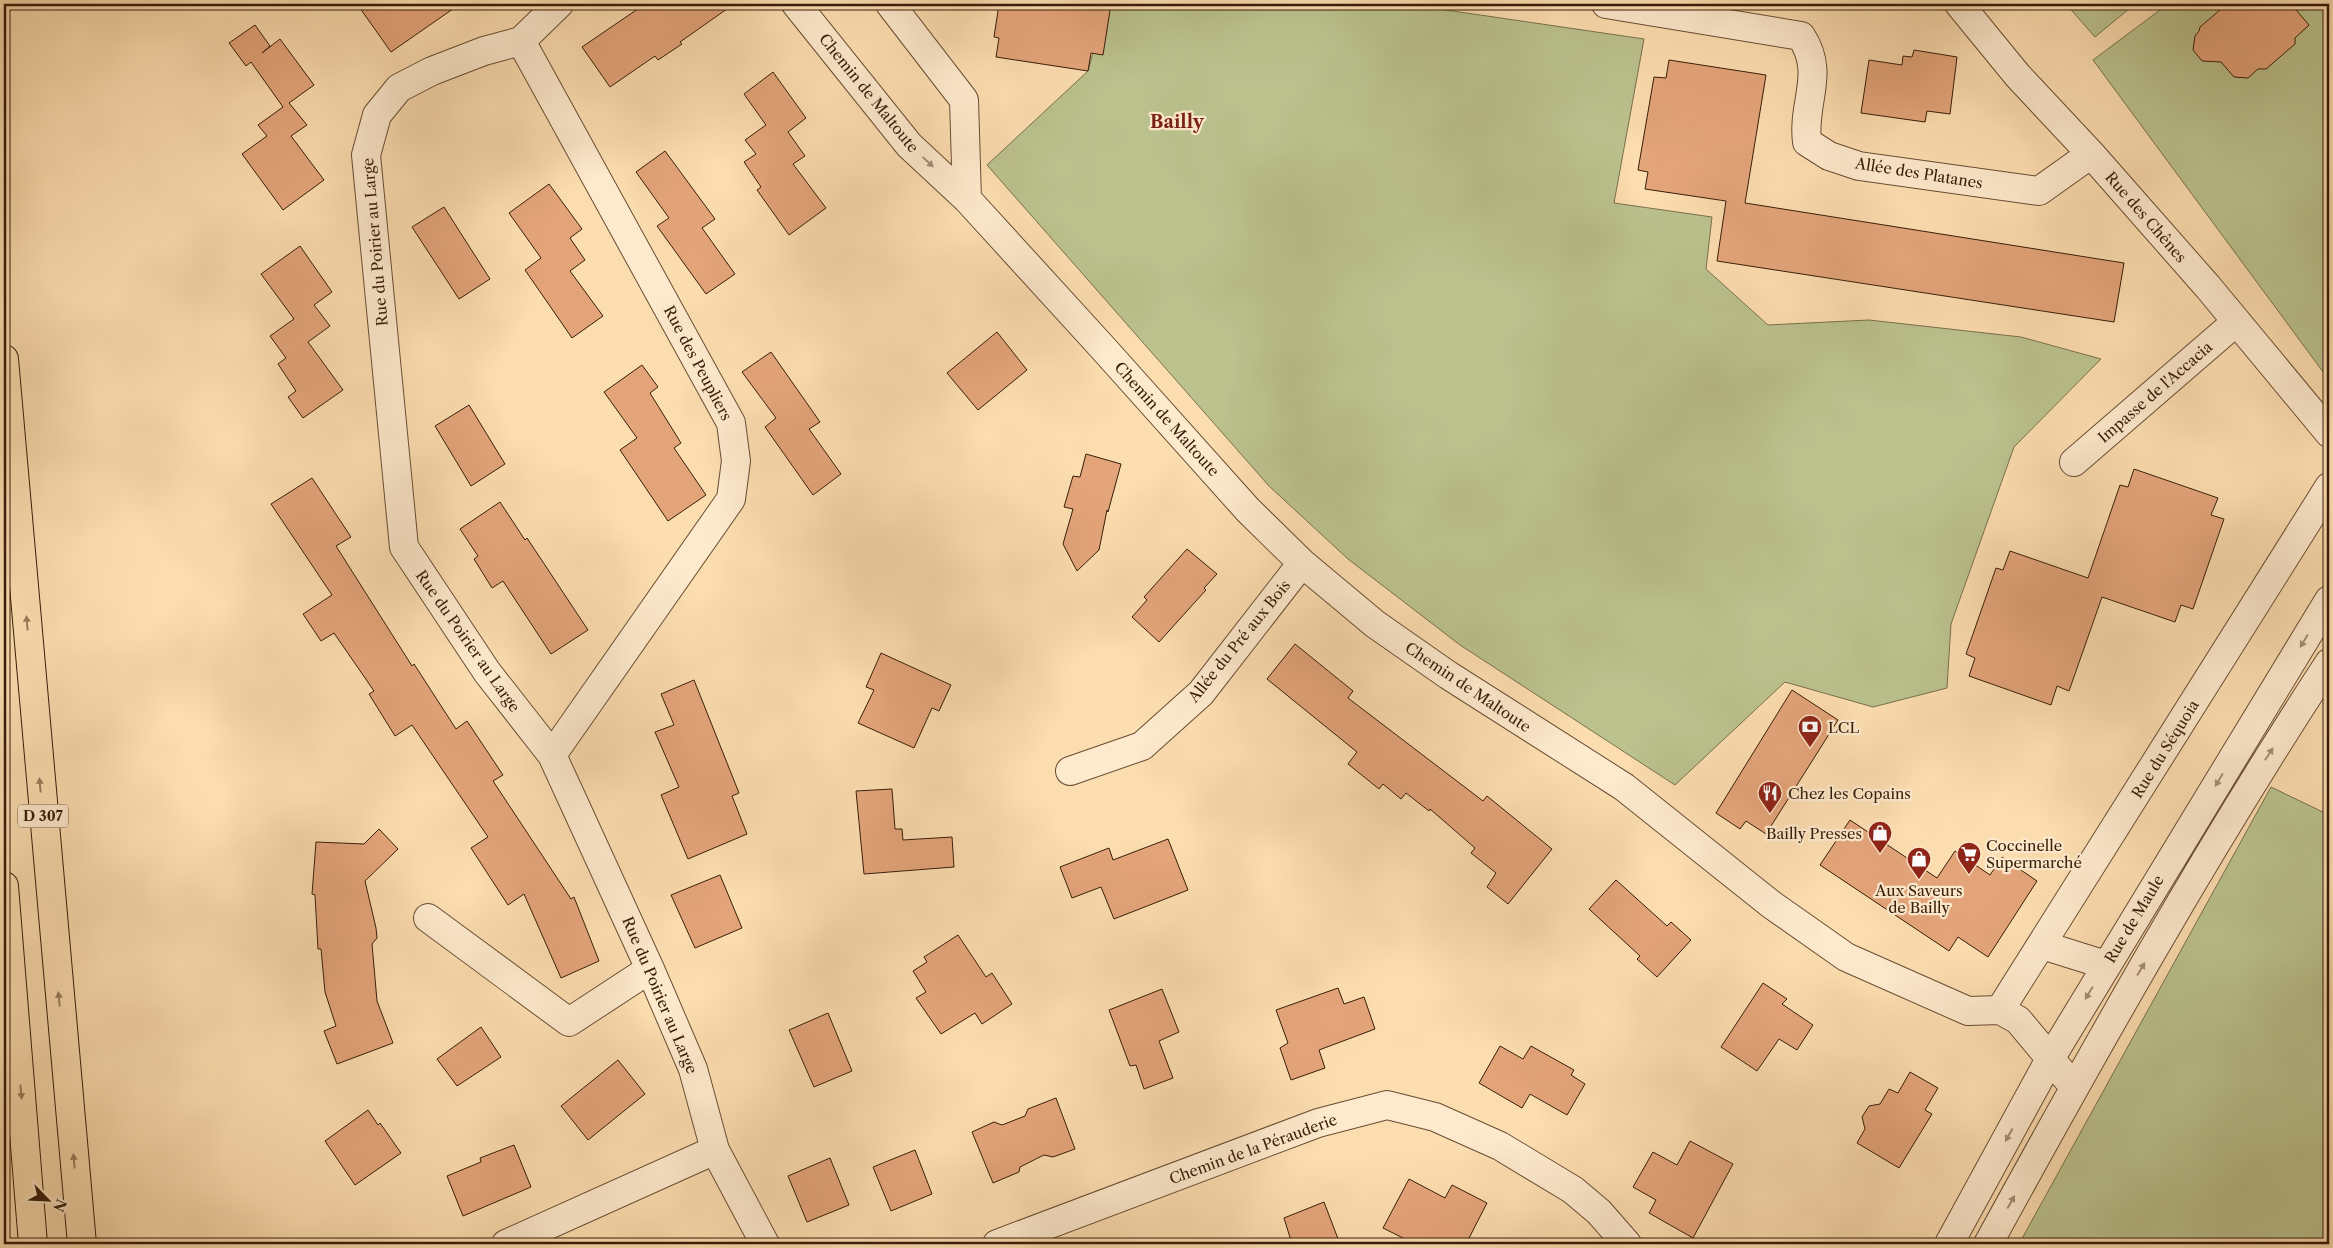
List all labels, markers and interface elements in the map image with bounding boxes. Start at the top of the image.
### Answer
street label: Chemin de Maltoute [815,30,923,156]
district label: Bailly [1150,111,1205,133]
street label: Allée des Platanes [1853,153,1984,192]
one-way arrow [921,156,933,168]
street label: Rue du Poirier au Large [358,157,392,327]
street label: Rue des Chênes [2101,168,2191,266]
street label: Rue des Peupliers [660,302,736,424]
street label: Impasse de l'Accacia [2094,337,2216,447]
street label: Chemin de Maltoute [1111,358,1223,480]
street label: Rue du Poirier au Large [412,566,524,716]
street label: Allée du Pré aux Bois [1183,576,1294,707]
one-way arrow [22,615,30,631]
one-way arrow [2299,635,2308,648]
street label: Chemin de Maltoute [1401,638,1535,736]
street label: Rue du Séquoia [2127,696,2203,802]
bank icon: LCL [1797,714,1823,748]
place label: LCL [1828,718,1859,737]
one-way arrow [2265,747,2274,761]
one-way arrow [2215,773,2224,786]
one-way arrow [36,777,44,793]
restaurant icon: Chez les Copains [1757,780,1783,814]
place label: Chez les Copains [1788,784,1911,803]
road number: D 307 [18,804,68,828]
shop icon: Bailly Presses [1867,820,1893,854]
place label: Bailly Presses [1766,824,1862,843]
place label: Coccinelle Supermarché [1986,836,2082,872]
supermarket icon: Coccinelle Supermarché [1956,841,1982,875]
shop icon: Aux Saveurs de Bailly [1906,846,1932,880]
street label: Rue de Maule [2100,872,2168,966]
place label: Aux Saveurs de Bailly [1874,881,1963,917]
street label: Rue du Poirier au Large [618,914,702,1076]
one-way arrow [2137,962,2146,975]
one-way arrow [2085,987,2094,1000]
one-way arrow [55,991,63,1007]
one-way arrow [17,1084,25,1100]
street label: Chemin de la Pérauderie [1167,1110,1339,1188]
one-way arrow [2005,1127,2013,1142]
one-way arrow [70,1153,78,1169]
north arrow [22,1176,72,1226]
one-way arrow [2007,1194,2015,1209]
text: N [49,1196,71,1215]

